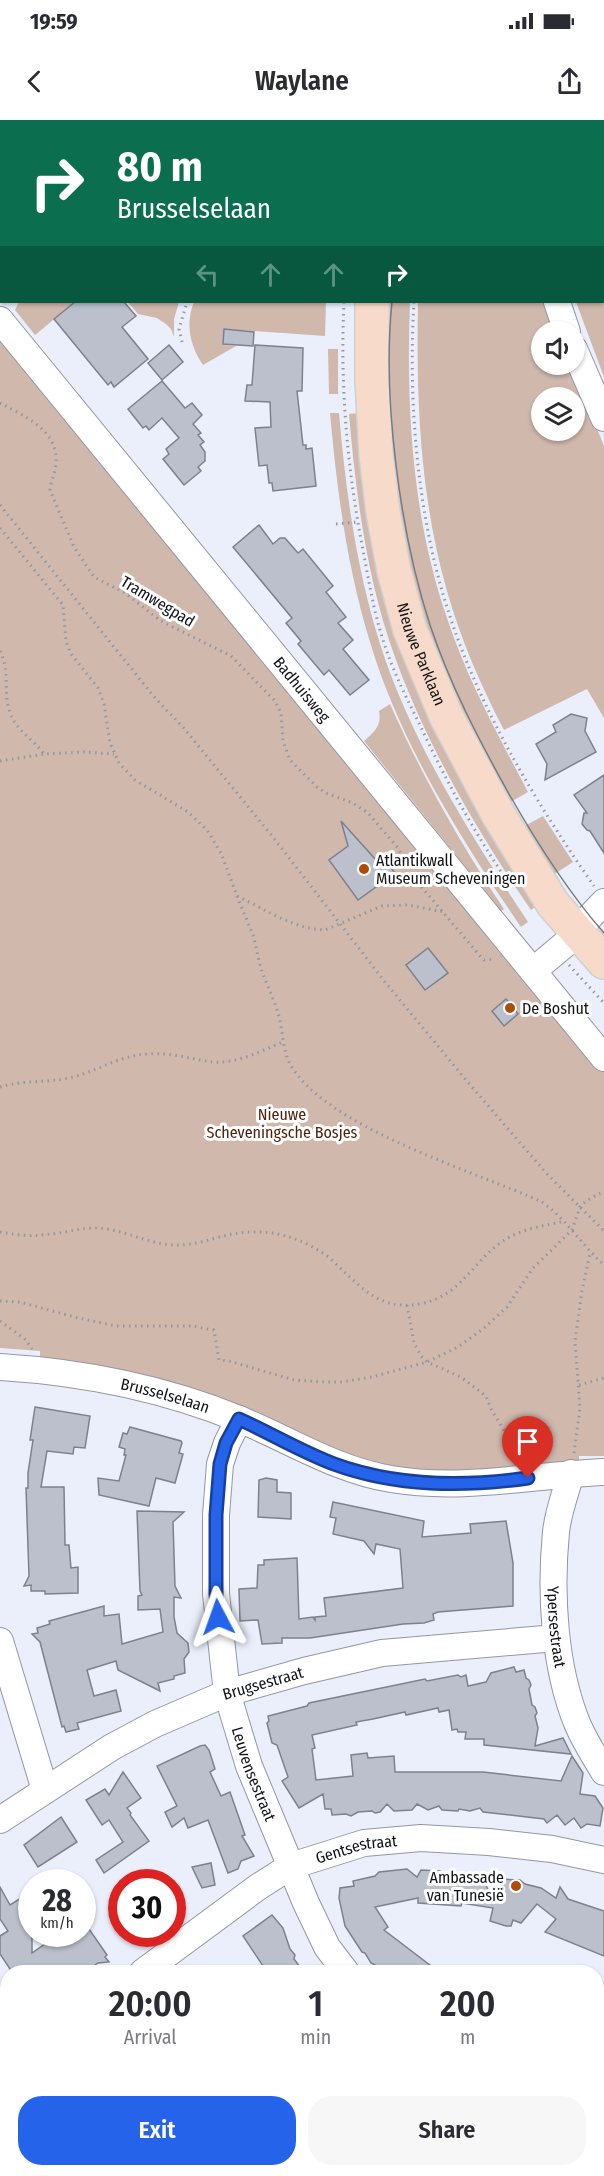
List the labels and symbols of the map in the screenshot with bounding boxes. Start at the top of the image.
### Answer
street label: Tramwegpad [117,572,198,631]
street label: Nieuwe Parklaan [393,601,449,708]
street label: Badhuisweg [269,653,334,726]
place label: Atlantikwall Museum Scheveningen [376,851,525,888]
marker: Atlantikwall Museum Scheveningen [357,862,371,876]
place label: De Boshut [522,999,590,1018]
marker: De Boshut [503,1001,517,1015]
park label: Nieuwe Scheveningsche Bosjes [207,1105,358,1142]
street label: Brusselselaan [119,1374,212,1417]
pin [502,1416,553,1478]
position arrow [186,1585,250,1649]
street label: Ypersestraat [544,1586,570,1670]
street label: Brugsestraat [220,1663,306,1704]
street label: Leuvensestraat [228,1725,280,1825]
street label: Gentsestraat [313,1831,399,1868]
place label: Ambassade van Tunesië [427,1868,504,1905]
speed limit sign: 30 [108,1869,186,1947]
marker: Ambassade van Tunesië [509,1879,523,1893]

